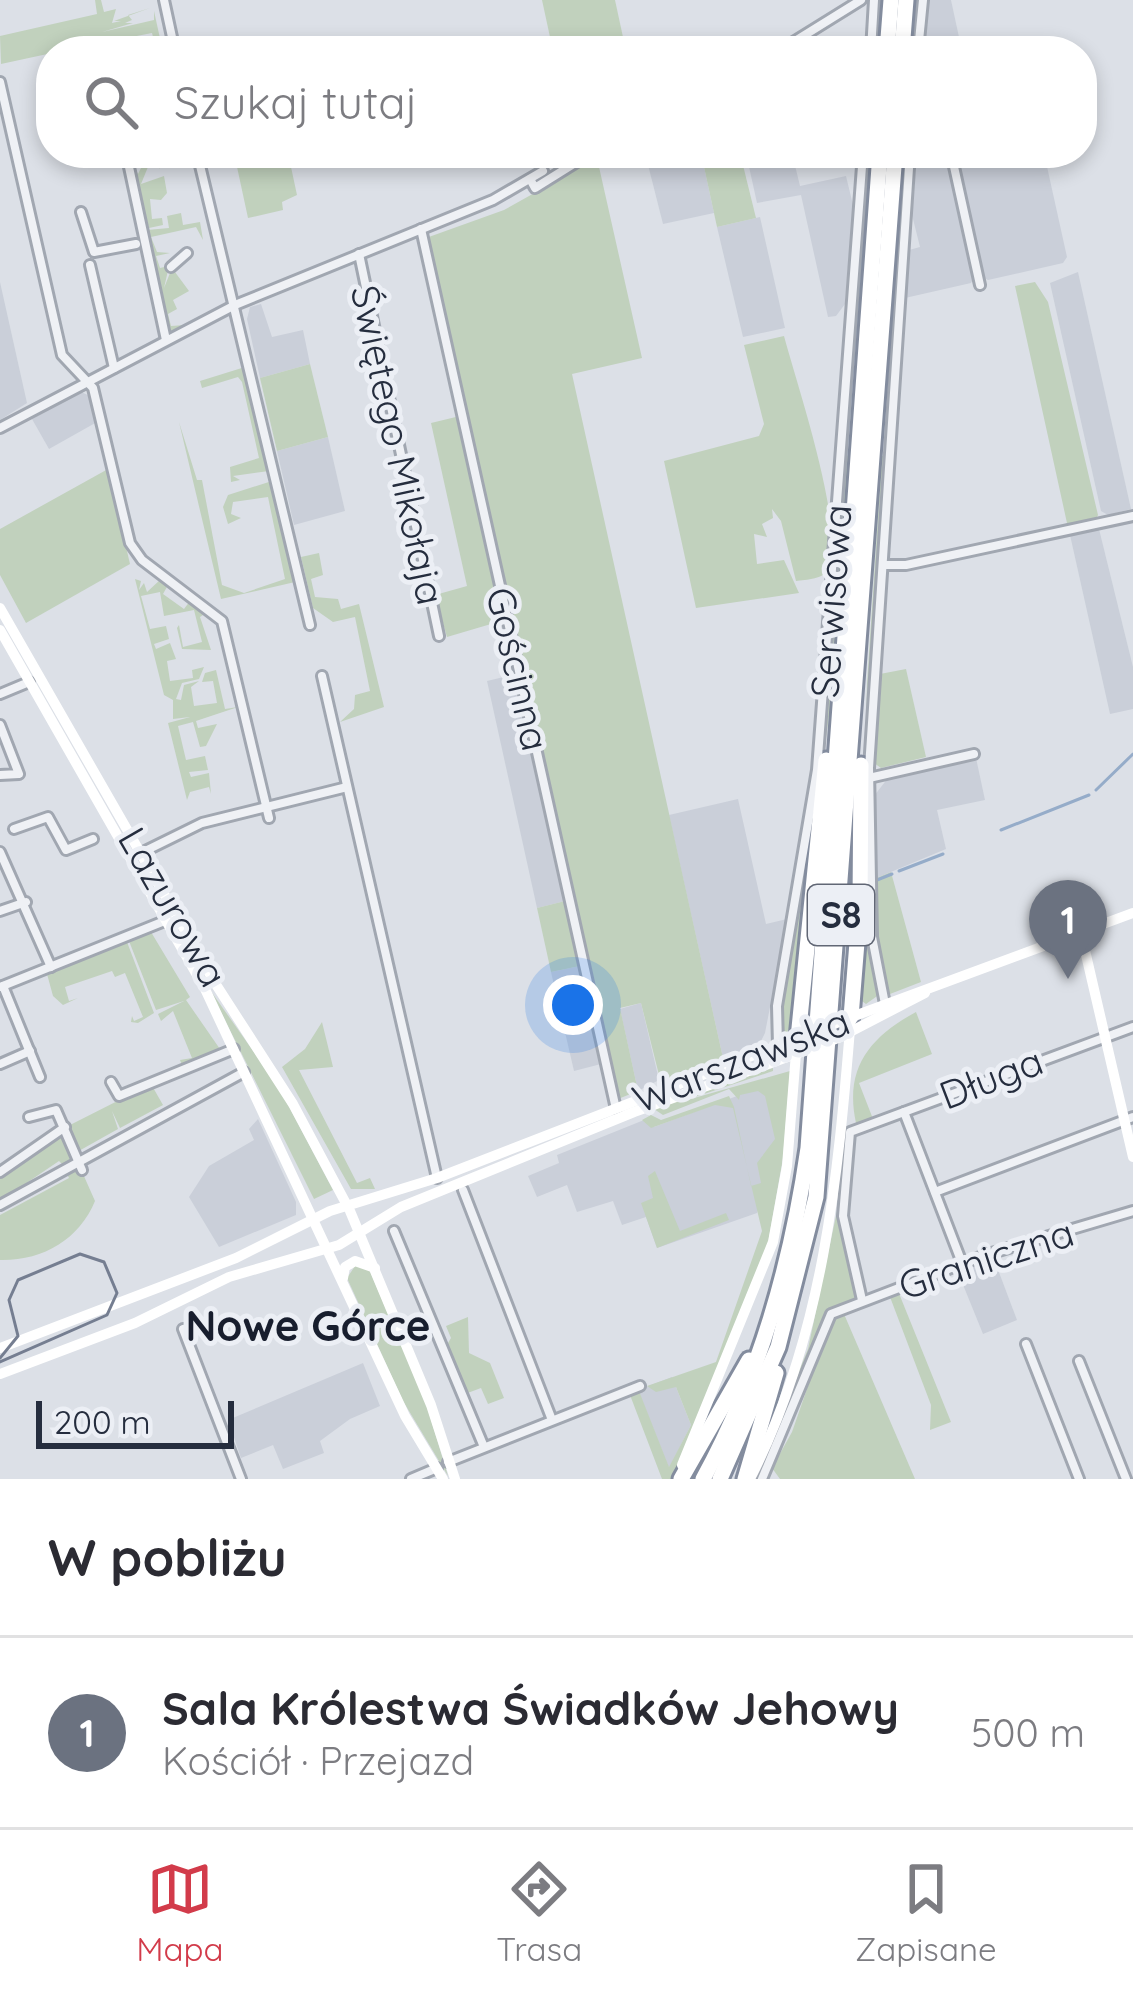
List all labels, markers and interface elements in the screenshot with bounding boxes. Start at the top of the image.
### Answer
search box [36,36,1097,168]
icon: search [78,69,144,135]
text: Szukaj tutaj [174,74,418,130]
street label: Świętego Mikołaja [341,281,456,609]
street label: Serwisowa [799,503,862,699]
street label: Gościnna [476,582,561,755]
street label: Lazurowa [108,818,239,995]
pin: 1 [1029,880,1107,979]
road number: S8 [808,885,874,945]
your location [543,975,603,1035]
street label: Warszawska [626,996,856,1123]
street label: Długa [932,1036,1049,1120]
street label: Graniczna [892,1207,1080,1310]
district label: Nowe Górce [185,1299,431,1352]
scale bar [36,1395,234,1448]
text: 200 m [54,1401,151,1442]
text: W pobliżu [48,1525,287,1589]
text: Sala Królestwa Świadków Jehowy [162,1680,899,1736]
text: 1 [79,1708,95,1757]
text: 500 m [971,1708,1085,1757]
text: Kościół · Przejazd [162,1736,474,1785]
tab: Mapa [136,1856,224,1969]
tab: Trasa [496,1856,582,1969]
tab: Zapisane [855,1856,997,1969]

